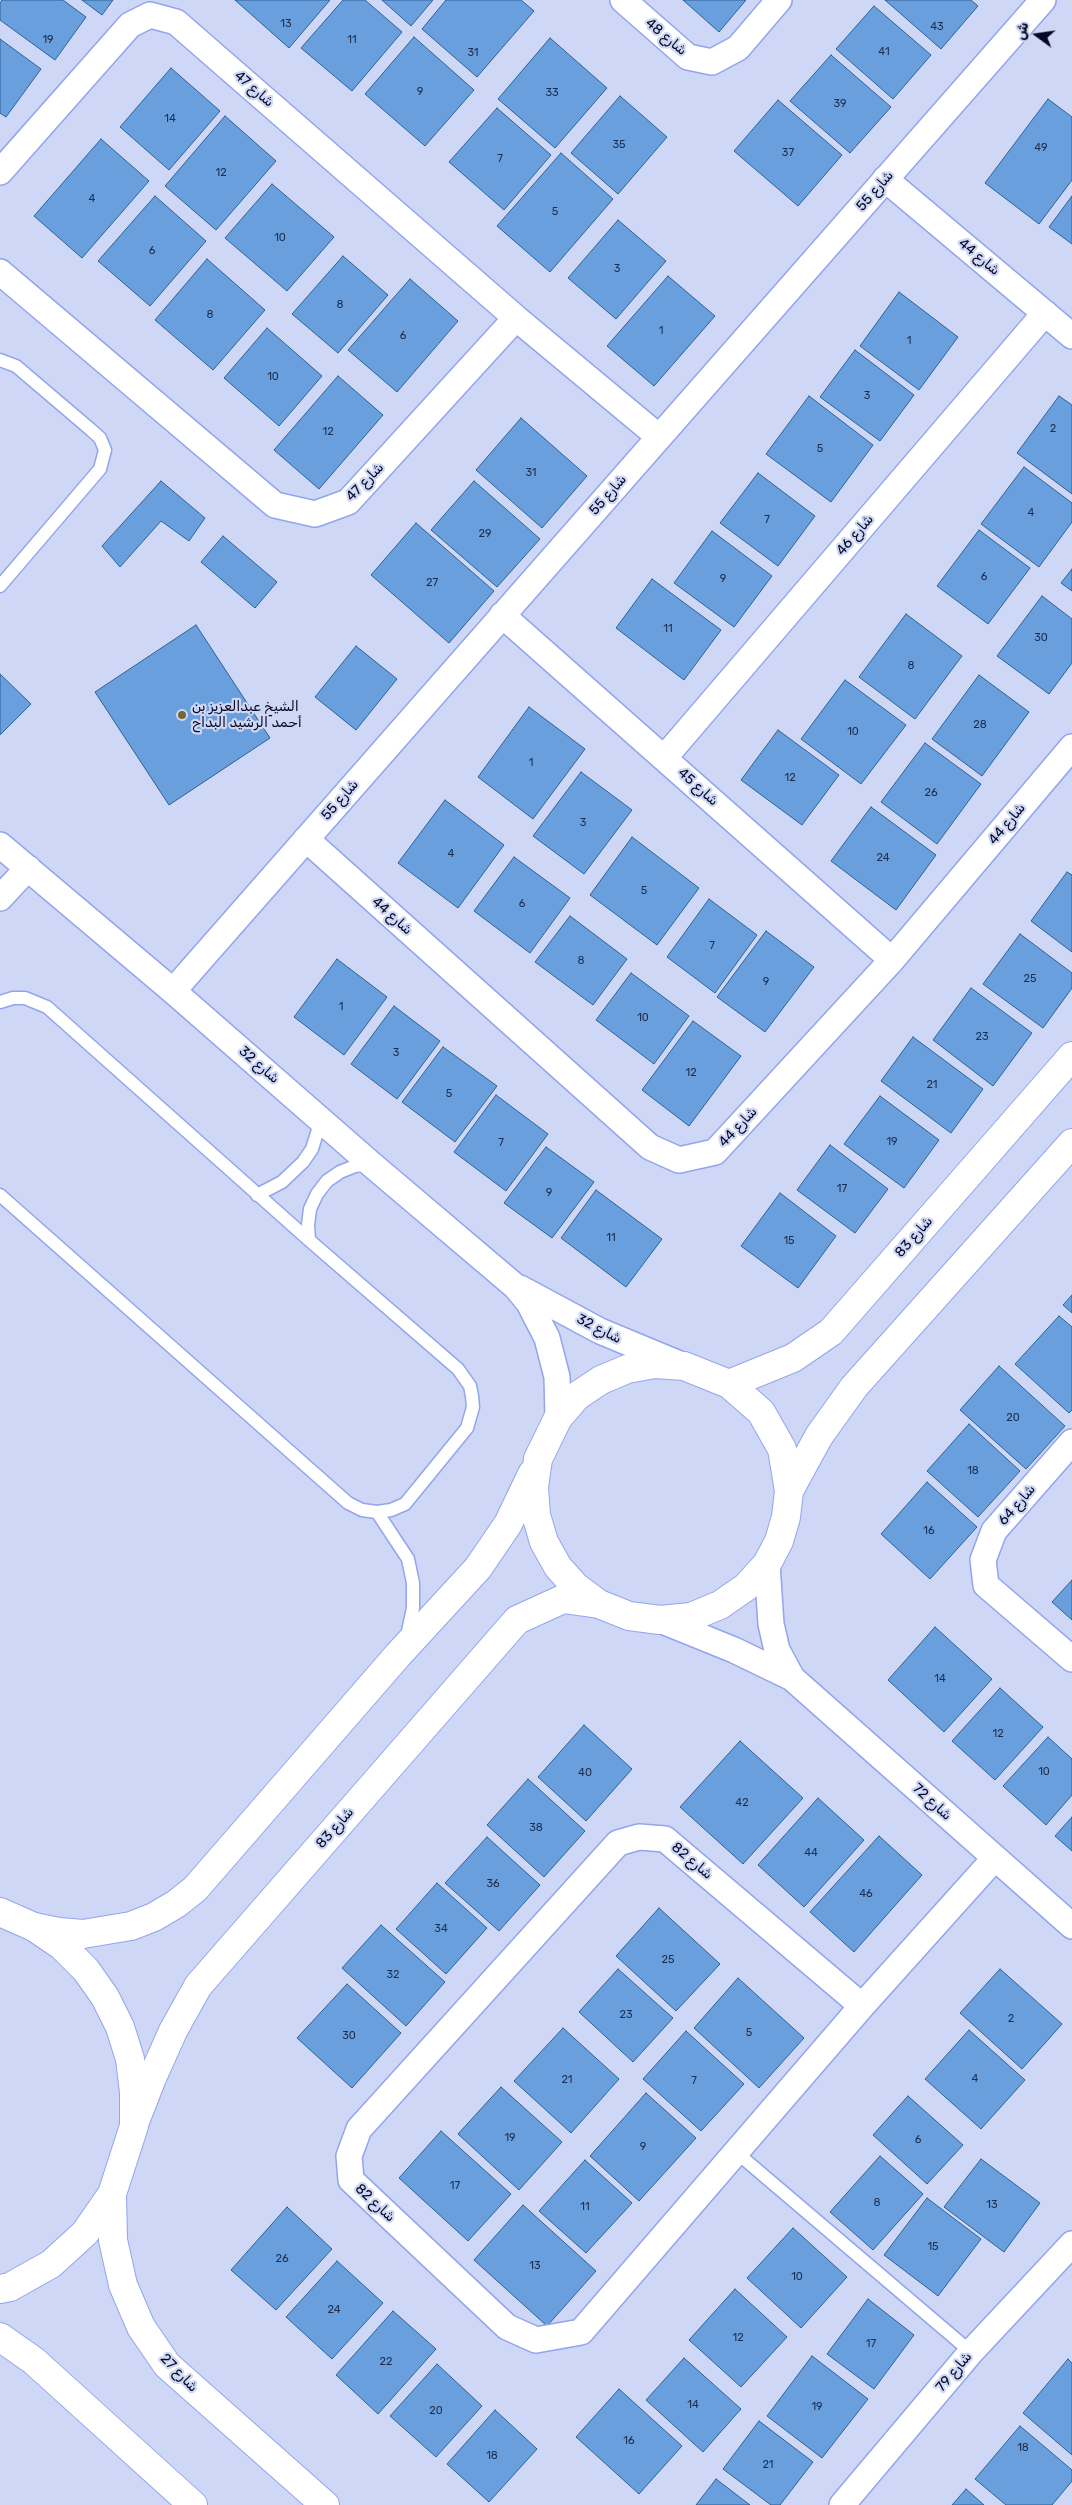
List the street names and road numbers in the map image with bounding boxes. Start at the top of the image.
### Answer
street label: شارع 48 [642,15,690,59]
street label: شارع 47 [231,67,277,111]
street label: شارع 55 [853,167,897,215]
street label: شارع 44 [955,235,1003,279]
street label: شارع 47 [343,459,387,505]
street label: شارع 55 [586,471,630,519]
street label: شارع 46 [833,511,877,559]
street label: شارع 45 [674,765,722,809]
street label: شارع 55 [318,776,362,824]
street label: شارع 44 [985,800,1029,848]
street label: شارع 44 [368,893,416,939]
street label: شارع 32 [235,1043,283,1087]
street label: شارع 44 [715,1103,761,1151]
street label: شارع 83 [892,1213,936,1261]
street label: شارع 32 [574,1311,624,1347]
street label: شارع 64 [995,1481,1039,1529]
street label: شارع 72 [909,1780,955,1824]
street label: شارع 83 [313,1804,357,1852]
street label: شارع 82 [668,1839,716,1883]
street label: شارع 82 [352,2180,398,2226]
street label: شارع 79 [933,2349,975,2395]
street label: شارع 27 [157,2350,201,2396]

